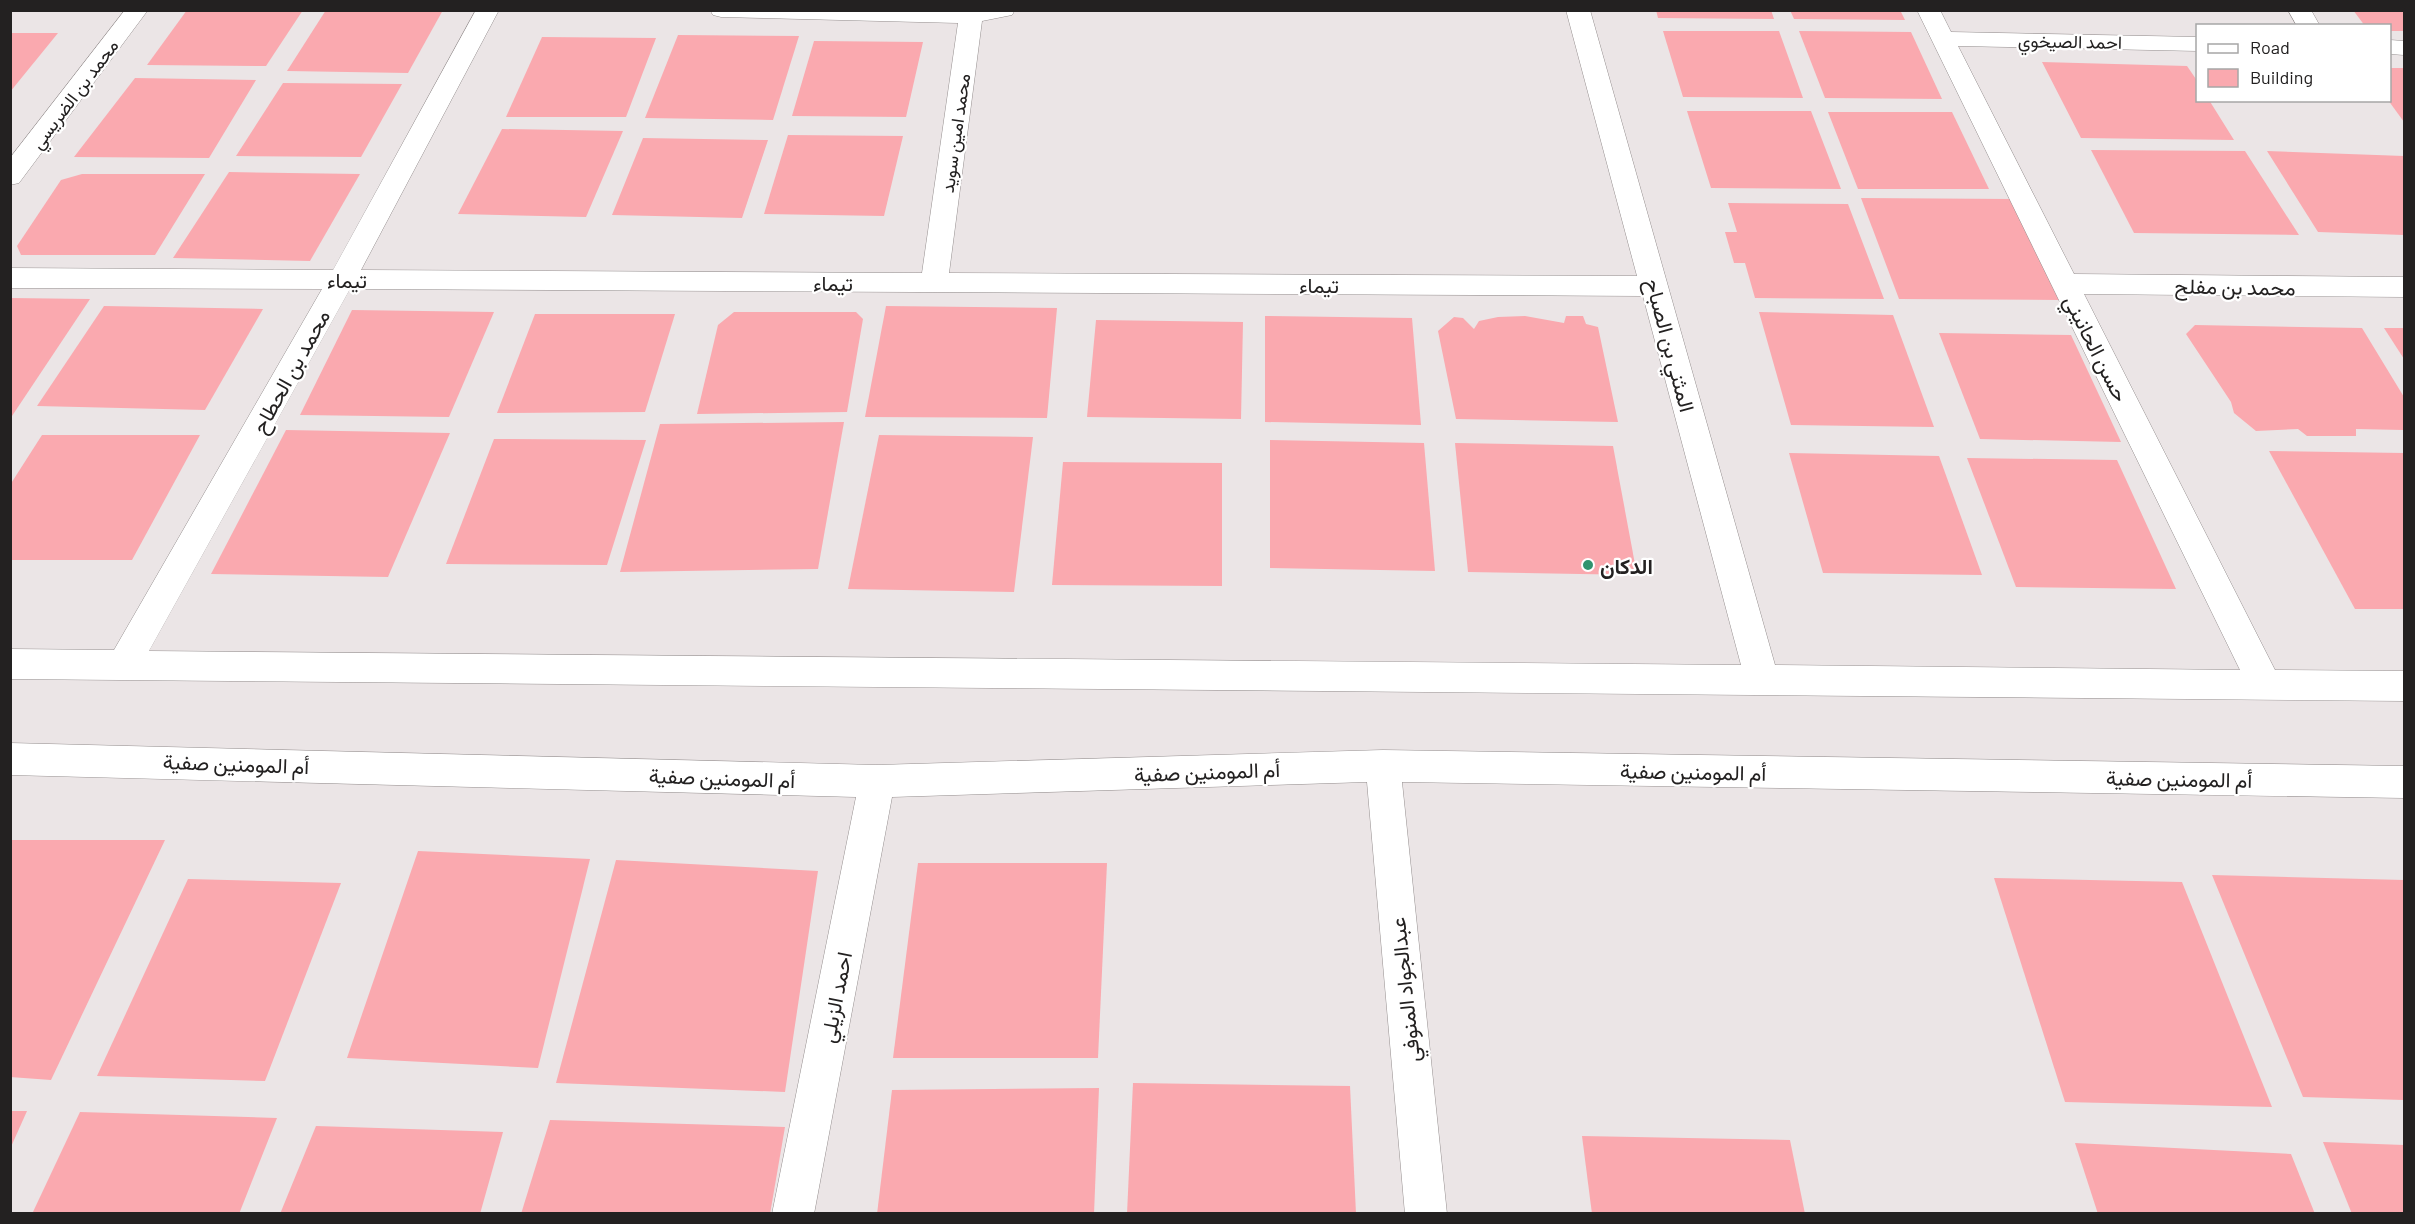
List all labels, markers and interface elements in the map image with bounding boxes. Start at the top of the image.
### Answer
legend [2196,24,2391,102]
street label: احمد الصيخوي [2018,29,2122,58]
street label: محمد بن الضريسي [26,35,126,156]
text: Road [2250,36,2290,58]
text: Building [2250,66,2313,88]
street label: محمد امين سويد [936,72,975,194]
street label: تيماء [327,267,367,293]
street label: تيماء [813,270,853,296]
street label: تيماء [1299,272,1339,298]
street label: محمد بن مفلح [2174,272,2296,303]
street label: المثني بن الصباح [1635,275,1701,416]
street label: حسن الحانيني [2054,291,2135,408]
street label: محمد بن الحطاح [246,305,337,439]
place label: الدكان [1600,553,1653,579]
marker: الدكان [1581,558,1595,572]
street label: أم المومنين صفية [162,748,310,781]
street label: أم المومنين صفية [1133,756,1281,789]
street label: أم المومنين صفية [1620,757,1767,788]
street label: أم المومنين صفية [648,762,796,795]
street label: أم المومنين صفية [2106,764,2253,795]
street label: عبدالجواد المنوفي [1384,916,1430,1064]
street label: احمد الزيلي [814,949,862,1046]

